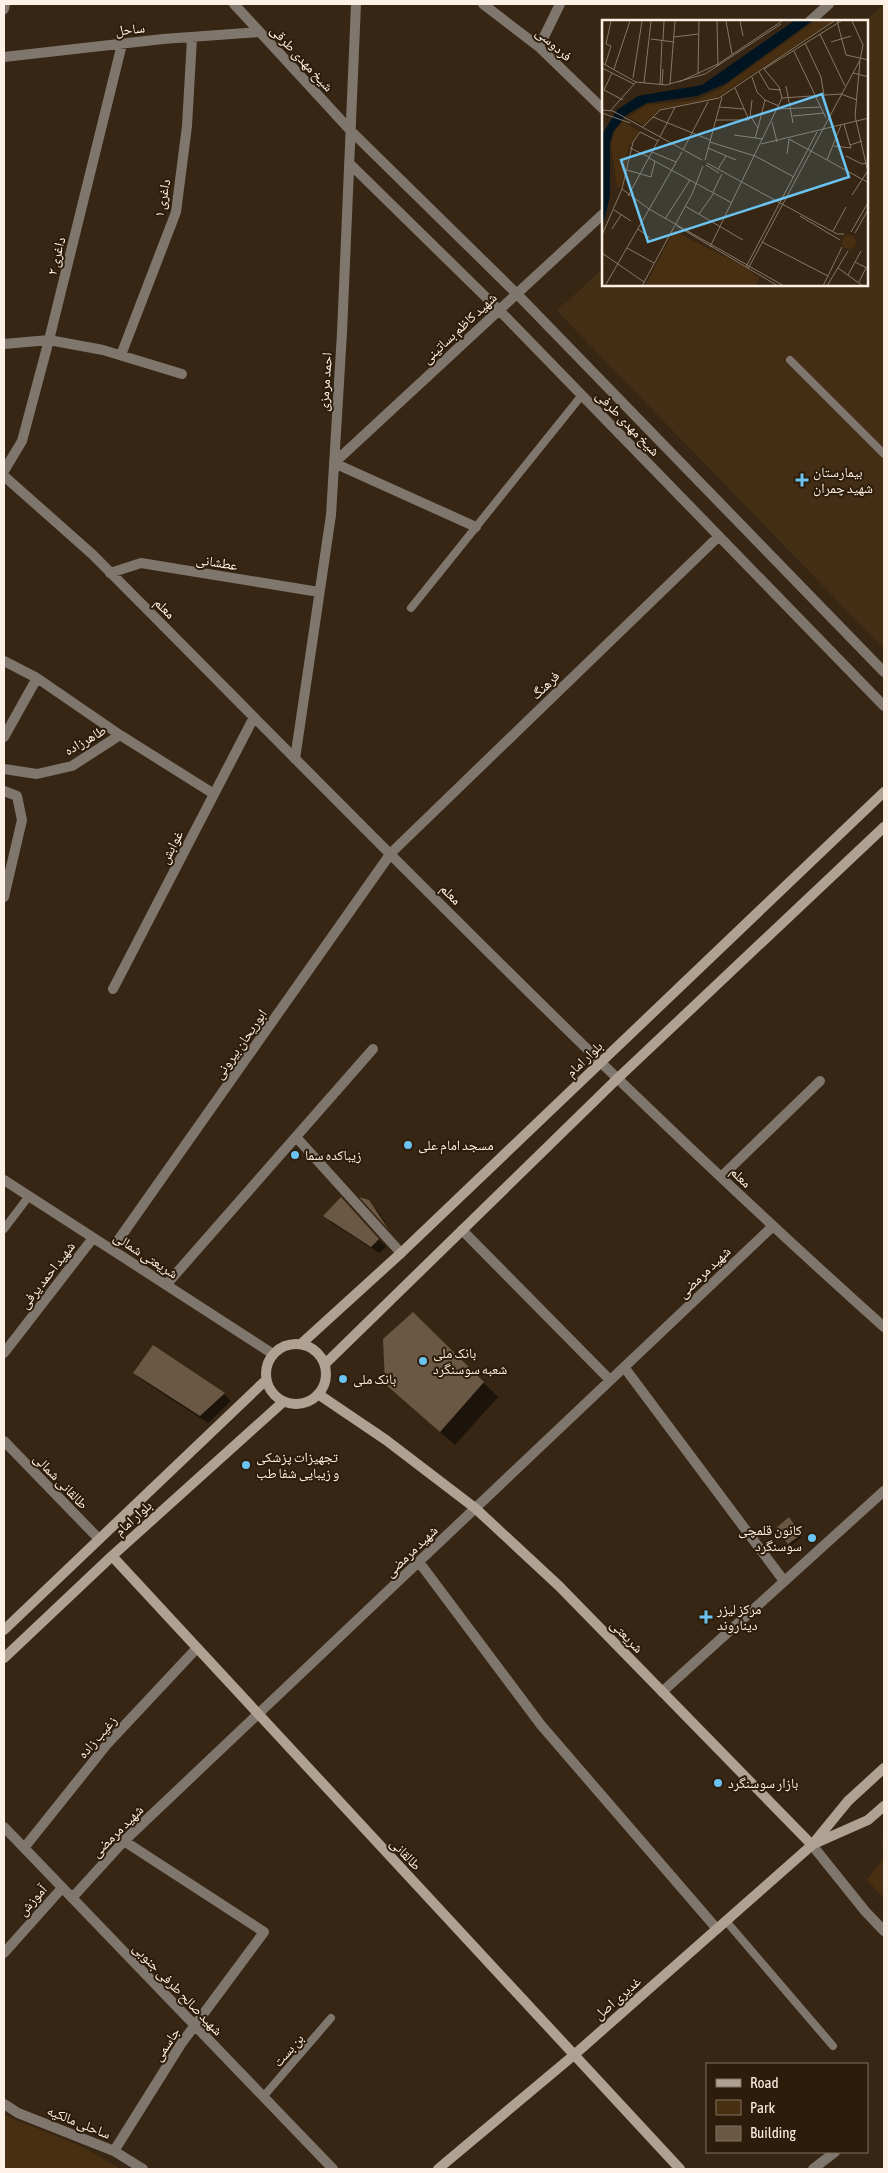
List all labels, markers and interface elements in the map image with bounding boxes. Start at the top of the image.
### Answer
street label: ساحل [114,19,146,40]
inset map [602,20,868,286]
street label: شیخ مهدی طرقی [266,22,337,96]
street label: فردوسی [532,24,575,65]
street label: داغری ۱ [150,177,175,219]
street label: داغری ۲ [44,235,69,277]
street label: شهید کاظم بساتینی [418,289,501,368]
street label: احمد مرمزی [315,352,336,412]
street label: شیخ مهدی طرفی [591,387,663,460]
place label: بیمارستان شهید چمران [813,464,873,497]
marker: بیمارستان شهید چمران [795,473,809,487]
street label: عطشانی [195,551,239,574]
street label: معلم [150,594,179,623]
street label: فرهنگ [527,667,563,703]
street label: طاهرزاده [61,722,109,759]
street label: غوابش [156,828,187,867]
street label: معلم [436,880,465,909]
street label: ابوریحان بیرونی [210,1006,271,1083]
street label: بلوار امام [562,1038,607,1082]
place label: مسجد امام علی [418,1137,494,1155]
marker: مسجد امام علی [402,1139,414,1151]
place label: زیباکده سما [305,1147,361,1164]
marker: زیباکده سما [289,1149,301,1161]
street label: معلم [726,1163,755,1192]
street label: شریعتی شمالی [110,1228,181,1282]
street label: شهید احمد یرفی [16,1238,79,1312]
street label: شهید مرمضی [674,1243,734,1302]
place label: بانک ملی شعبه سوسنگرد [433,1345,507,1378]
marker: بانک ملی شعبه سوسنگرد [417,1355,429,1367]
place label: بانک ملی [353,1371,397,1388]
marker: بانک ملی [337,1373,349,1385]
place label: تجهیزات پزشکی و زیبایی شفا طب [256,1449,339,1482]
street label: طالقانی شمالی [30,1450,91,1513]
marker: تجهیزات پزشکی و زیبایی شفا طب [240,1459,252,1471]
street label: بلوار امام [111,1497,156,1540]
street label: شهید مرمضی [381,1522,441,1581]
place label: کانون قلمچی سوسنگرد [738,1522,802,1555]
marker: کانون قلمچی سوسنگرد [806,1532,818,1544]
place label: مرکز لیزر دیناروند [716,1601,762,1634]
marker: مرکز لیزر دیناروند [699,1610,713,1624]
street label: شریعتی [607,1616,647,1657]
street label: زغیب زاده [74,1712,121,1762]
place label: بازار سوسنگرد [728,1775,799,1792]
marker: بازار سوسنگرد [712,1777,724,1789]
street label: شهید مرمضی [88,1802,147,1861]
street label: طالقانی [386,1835,425,1874]
street label: آموزش [14,1881,51,1919]
street label: شهید صالح طرفی جنوبی [128,1939,226,2040]
street label: غدیری اصل [590,1973,645,2024]
street label: جاسمی [149,2024,184,2064]
street label: بن بست [269,2030,308,2070]
legend [706,2063,868,2153]
text: Road [750,2074,779,2091]
text: Park [750,2099,775,2116]
street label: ساحلی مالکیه [44,2102,113,2143]
text: Building [750,2124,796,2141]

